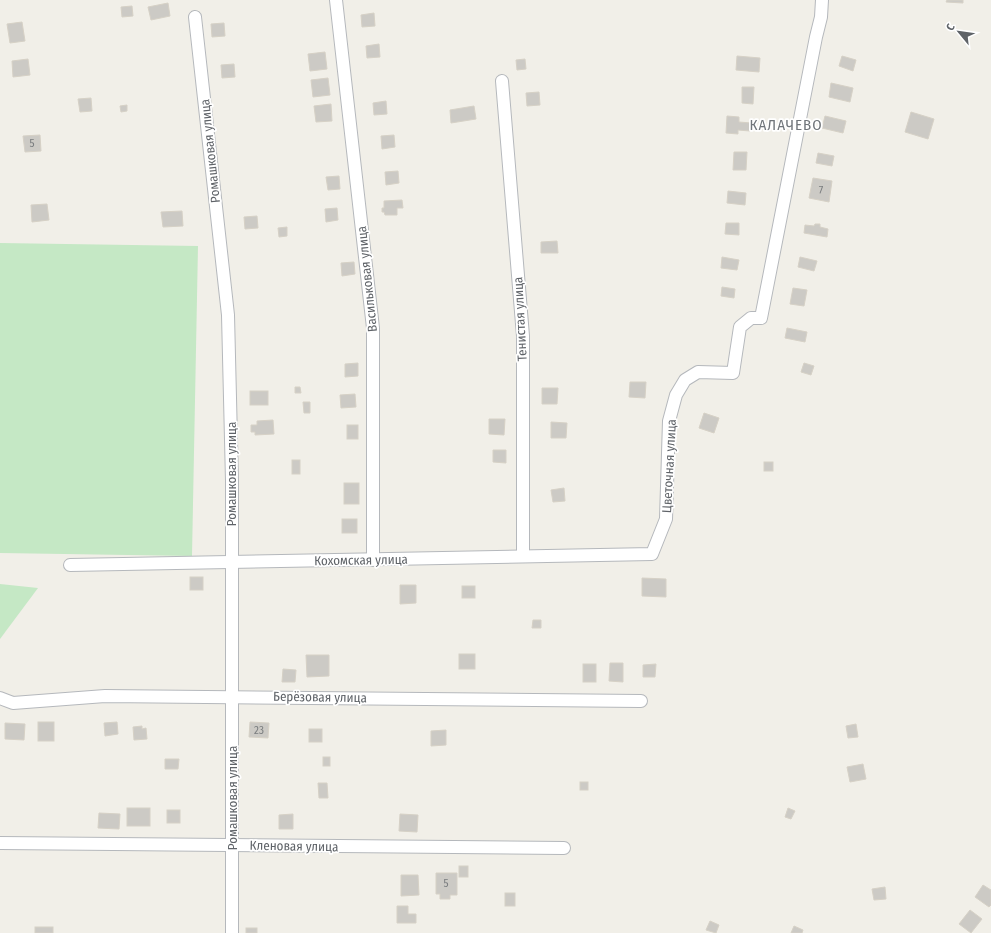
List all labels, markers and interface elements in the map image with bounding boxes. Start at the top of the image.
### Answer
north arrow [939,12,979,52]
text: С [944,22,958,33]
street label: Ромашковая улица [197,98,223,204]
district label: КАЛАЧЕВО [749,116,823,134]
house number: 5 [29,137,35,150]
house number: 7 [819,184,824,197]
street label: Васильковая улица [354,225,380,333]
street label: Тенистая улица [510,276,530,362]
street label: Цветочная улица [659,419,679,513]
street label: Ромашковая улица [224,422,239,526]
street label: Кохомская улица [314,552,408,568]
street label: Берёзовая улица [273,689,367,705]
house number: 23 [254,724,264,737]
street label: Ромашковая улица [225,746,240,850]
street label: Кленовая улица [250,838,338,854]
house number: 5 [443,877,449,890]

